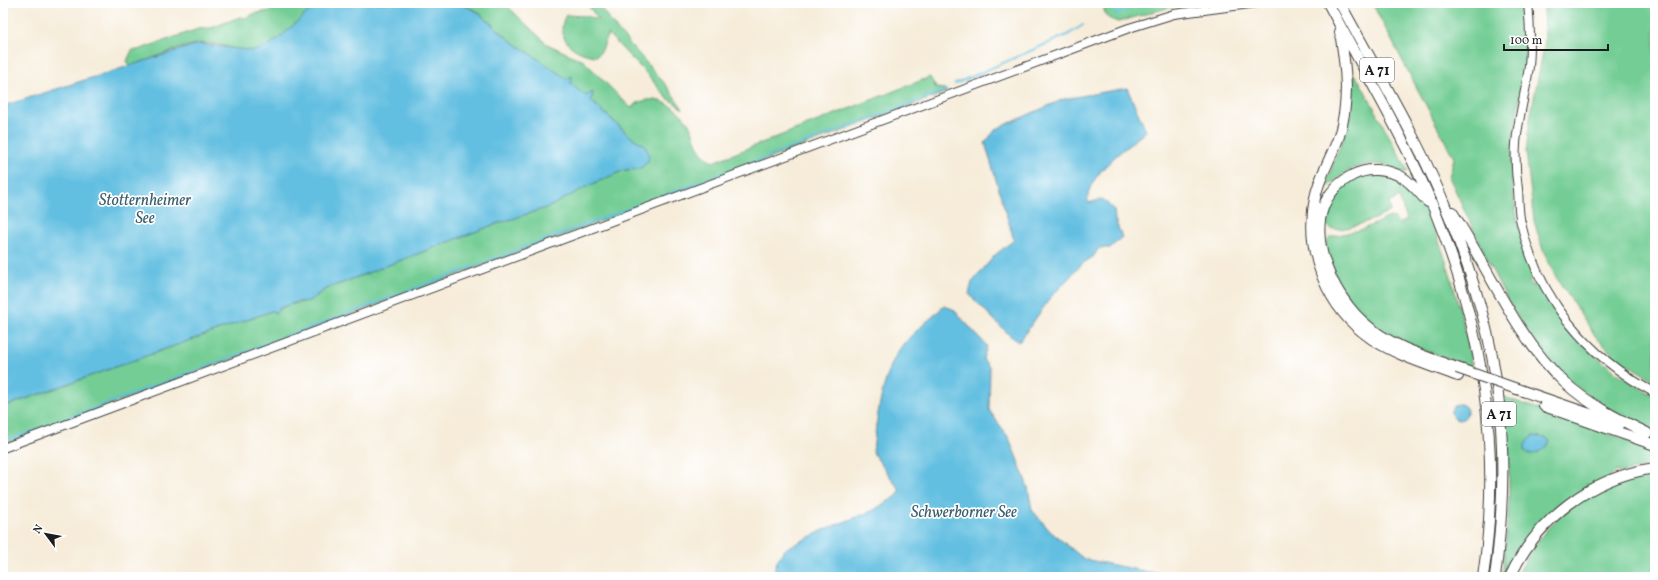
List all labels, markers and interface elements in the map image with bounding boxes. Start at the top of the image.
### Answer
scale bar [1504,26,1608,52]
text: 100 m [1510,33,1543,49]
road number: A 71 [1360,58,1394,82]
water label: Stotternheimer See [99,190,192,230]
road number: A 71 [1482,402,1516,426]
water label: Schwerborner See [911,502,1017,524]
north arrow [26,514,66,554]
text: N [30,522,47,537]

